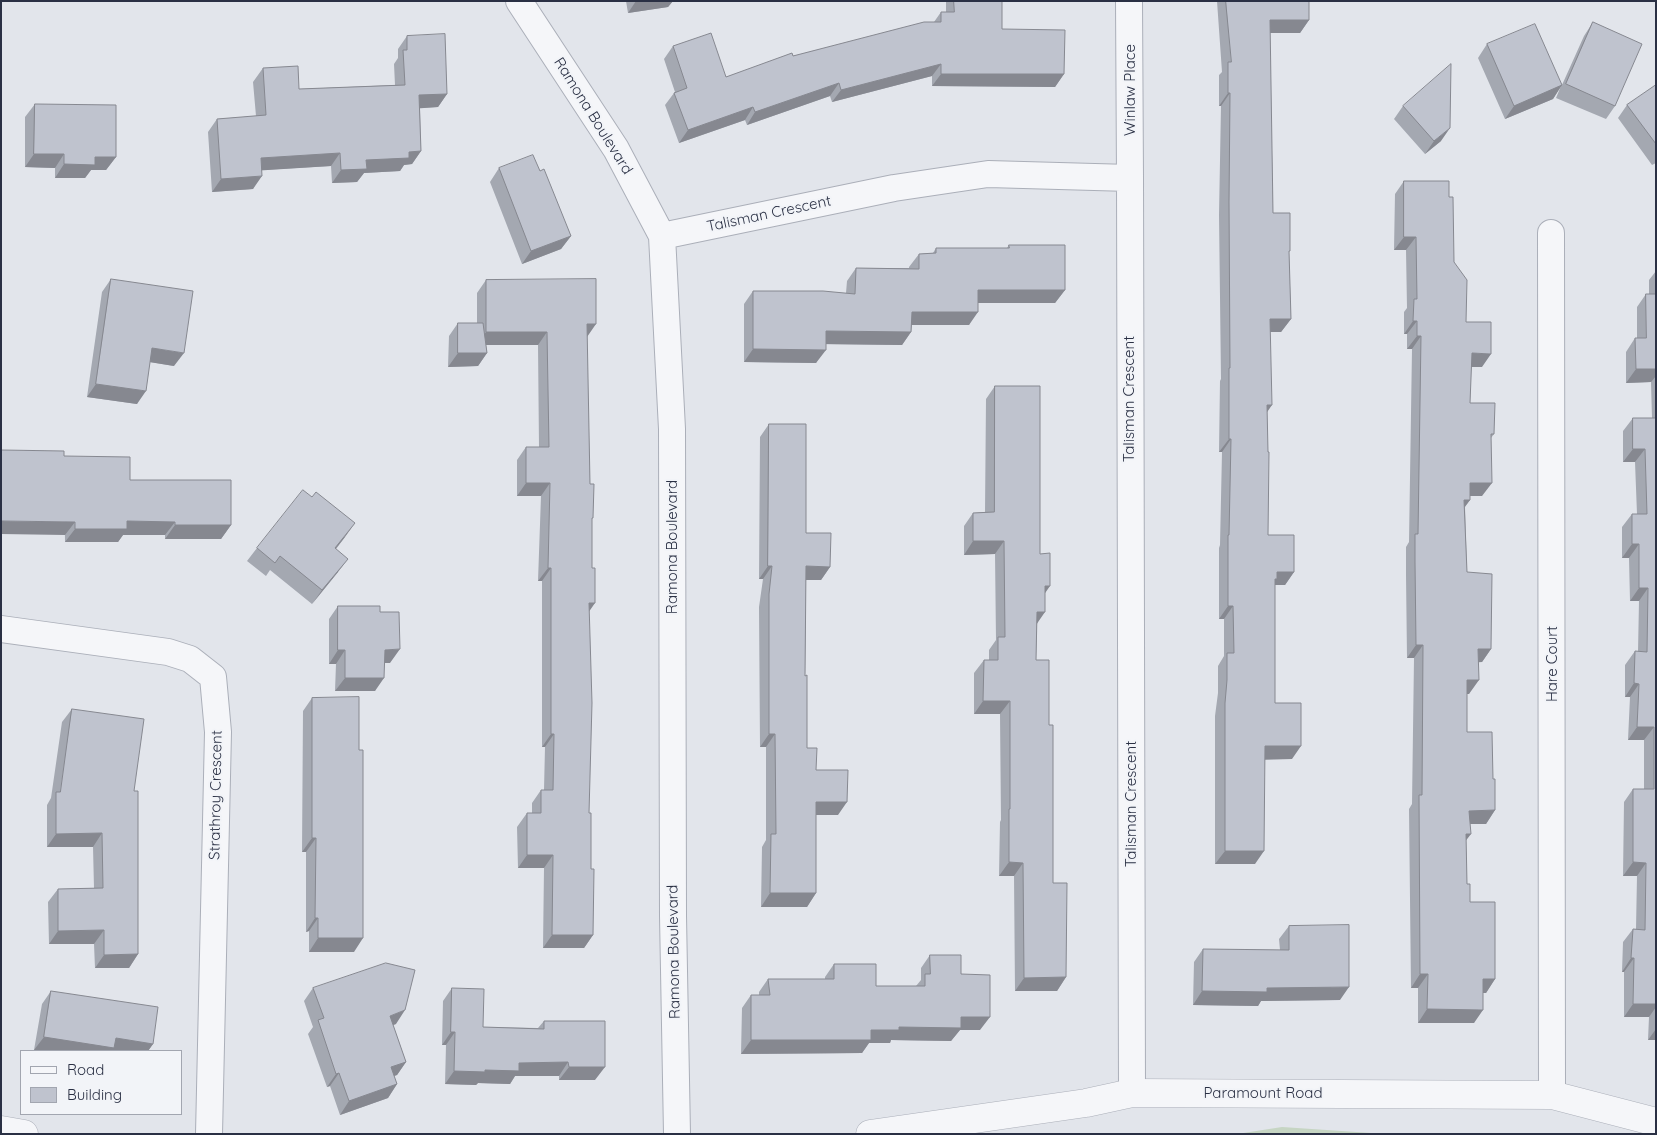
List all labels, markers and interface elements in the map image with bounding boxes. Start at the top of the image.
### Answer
street label: Winlaw Place [1121,44,1139,136]
street label: Ramona Boulevard [550,54,636,178]
street label: Talisman Crescent [705,192,833,236]
street label: Talisman Crescent [1120,336,1138,462]
street label: Ramona Boulevard [663,480,681,614]
street label: Hare Court [1543,626,1561,702]
street label: Strathroy Crescent [206,730,226,860]
street label: Talisman Crescent [1122,741,1140,867]
street label: Ramona Boulevard [664,885,684,1019]
legend [20,1050,182,1115]
text: Road [67,1060,104,1079]
street label: Paramount Road [1204,1084,1322,1102]
text: Building [67,1085,122,1104]

